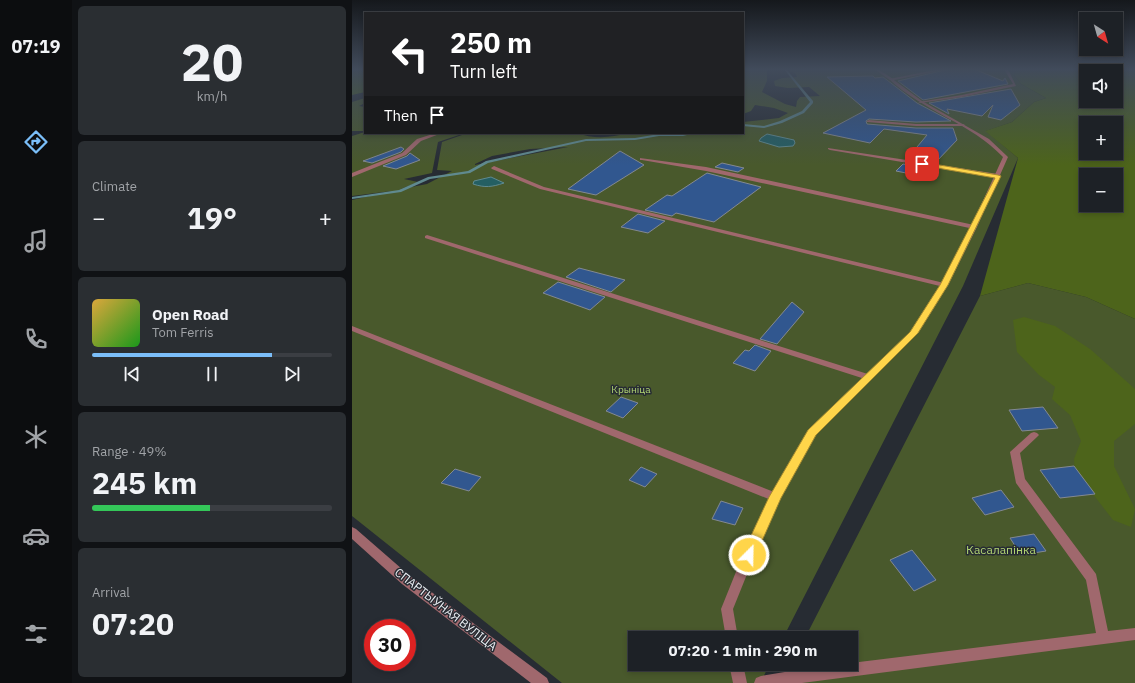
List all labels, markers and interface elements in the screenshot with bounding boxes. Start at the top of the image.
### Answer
north arrow [1079,12,1123,56]
map controls [1079,12,1123,212]
text: 250 m [450,24,532,61]
text: 20 [181,28,243,95]
icon: left [384,28,436,80]
text: 07:19 [11,35,61,58]
text: Turn left [450,60,518,83]
button: sound [1079,64,1123,108]
text: km/h [197,88,227,105]
icon: arrive [426,104,448,126]
text: Then [384,106,418,125]
button: + [1079,116,1123,160]
icon: directions [22,128,50,156]
pin [905,147,939,181]
icon: arrive [911,153,933,175]
button: − [1079,168,1123,212]
text: Climate [92,178,137,195]
text: 19° [187,198,237,237]
text: − [92,203,105,232]
text: + [319,203,332,232]
icon: music [22,227,50,255]
text: Open Road [152,305,229,324]
text: Tom Ferris [152,324,214,341]
icon: phone [22,325,50,353]
icon: previous [121,363,143,385]
icon: pause [201,363,223,385]
icon: next [281,363,303,385]
park label: Крыніца [611,383,651,396]
icon: climate [22,423,50,451]
text: Range · 49% [92,443,166,460]
text: 245 km [92,463,197,502]
icon: car [22,522,50,550]
position arrow [728,534,770,576]
park label: Касалапінка [966,542,1037,557]
street label: СПАРТЫЎНАЯ ВУЛІЦА [392,564,500,654]
text: Arrival [92,584,130,601]
text: 07:20 [92,604,174,643]
speed limit sign: 30 [364,619,416,671]
icon: filters [22,620,50,648]
text: 07:20 · 1 min · 290 m [669,641,817,660]

